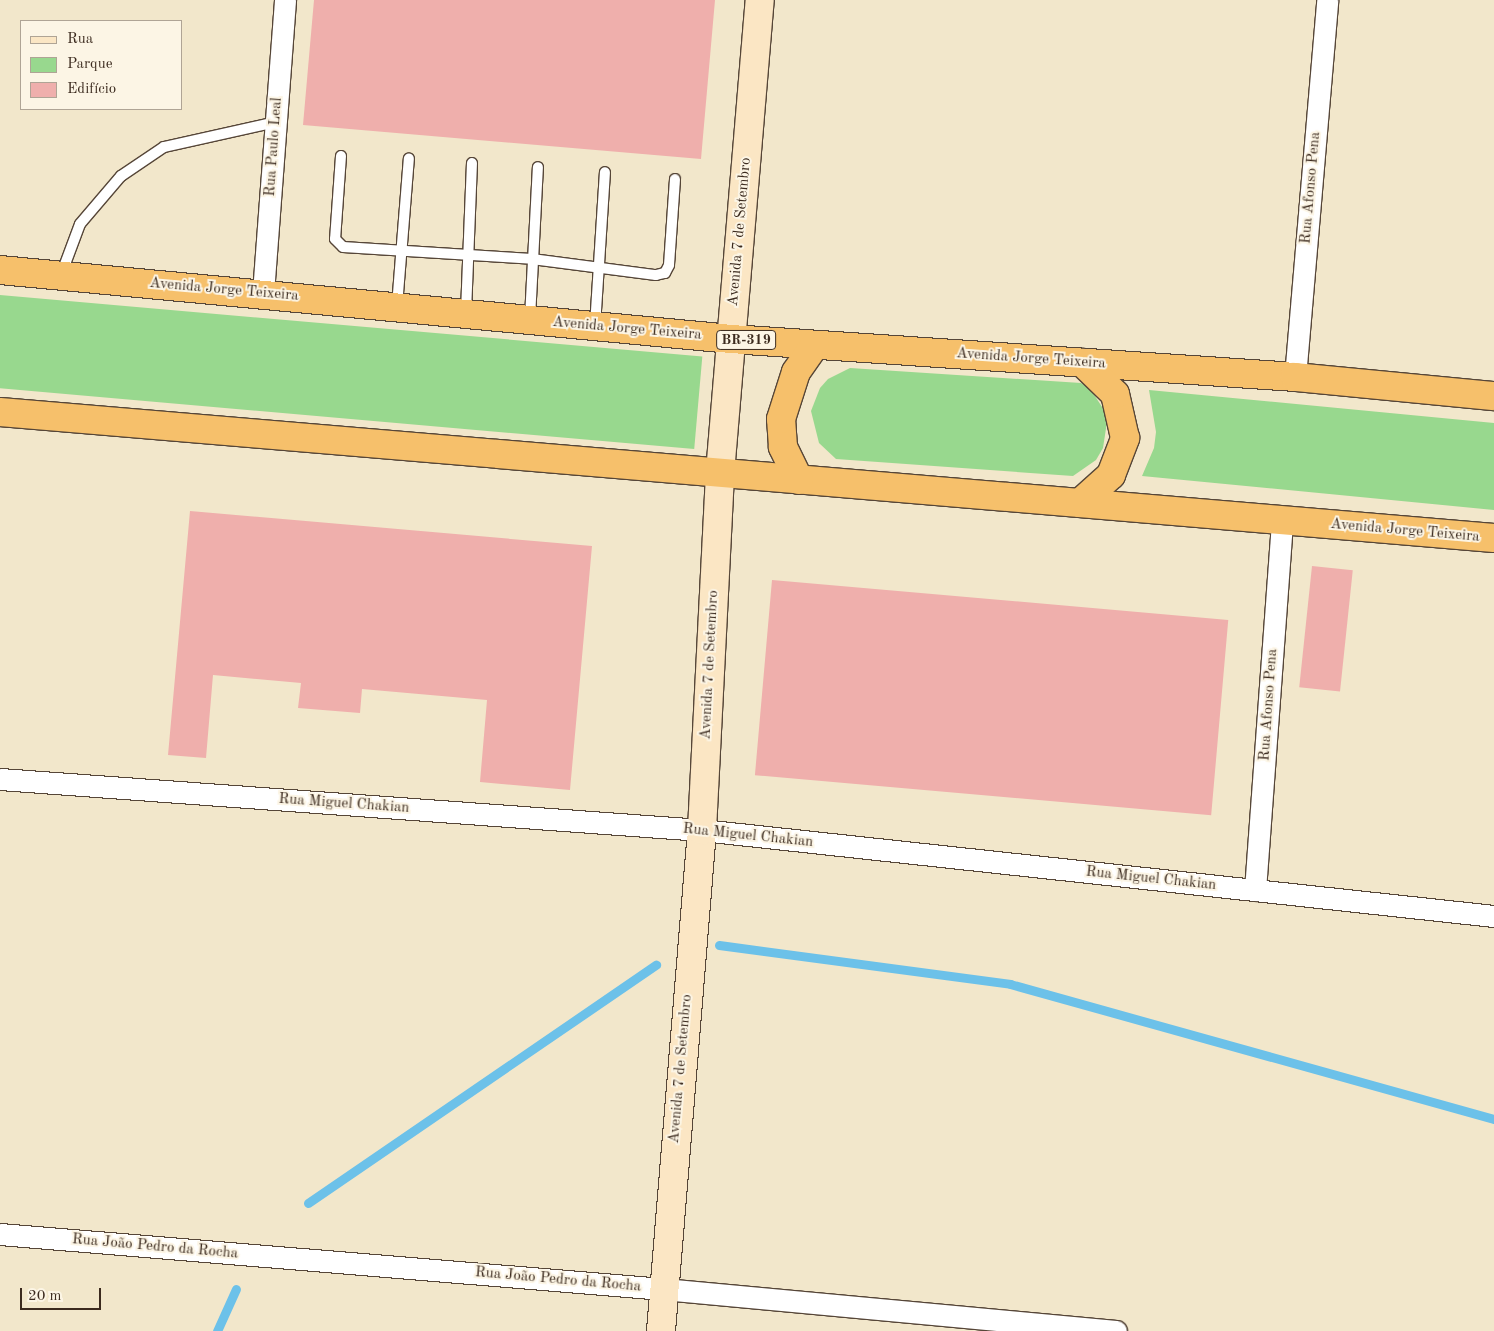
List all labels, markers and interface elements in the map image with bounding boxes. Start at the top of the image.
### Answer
legend [20,20,182,110]
text: Rua [67,32,93,47]
text: Parque [67,57,113,72]
text: Edifício [67,82,116,97]
street label: Rua Paulo Leal [262,97,286,197]
street label: Rua Afonso Pena [1297,131,1325,245]
street label: Avenida 7 de Setembro [725,157,755,307]
street label: Avenida Jorge Teixeira [149,275,299,305]
street label: Avenida Jorge Teixeira [552,314,702,344]
road number: BR-319 [716,328,776,352]
street label: Avenida Jorge Teixeira [956,345,1106,373]
street label: Avenida Jorge Teixeira [1330,516,1480,546]
street label: Avenida 7 de Setembro [697,590,723,740]
street label: Rua Afonso Pena [1256,648,1282,762]
street label: Rua Miguel Chakian [278,790,410,818]
street label: Rua Miguel Chakian [682,820,814,852]
street label: Rua Miguel Chakian [1085,863,1217,895]
street label: Avenida 7 de Setembro [666,994,696,1144]
street label: Rua João Pedro da Rocha [71,1231,239,1263]
street label: Rua João Pedro da Rocha [474,1264,642,1296]
scale bar [22,1278,104,1310]
text: 20 m [28,1289,62,1304]

